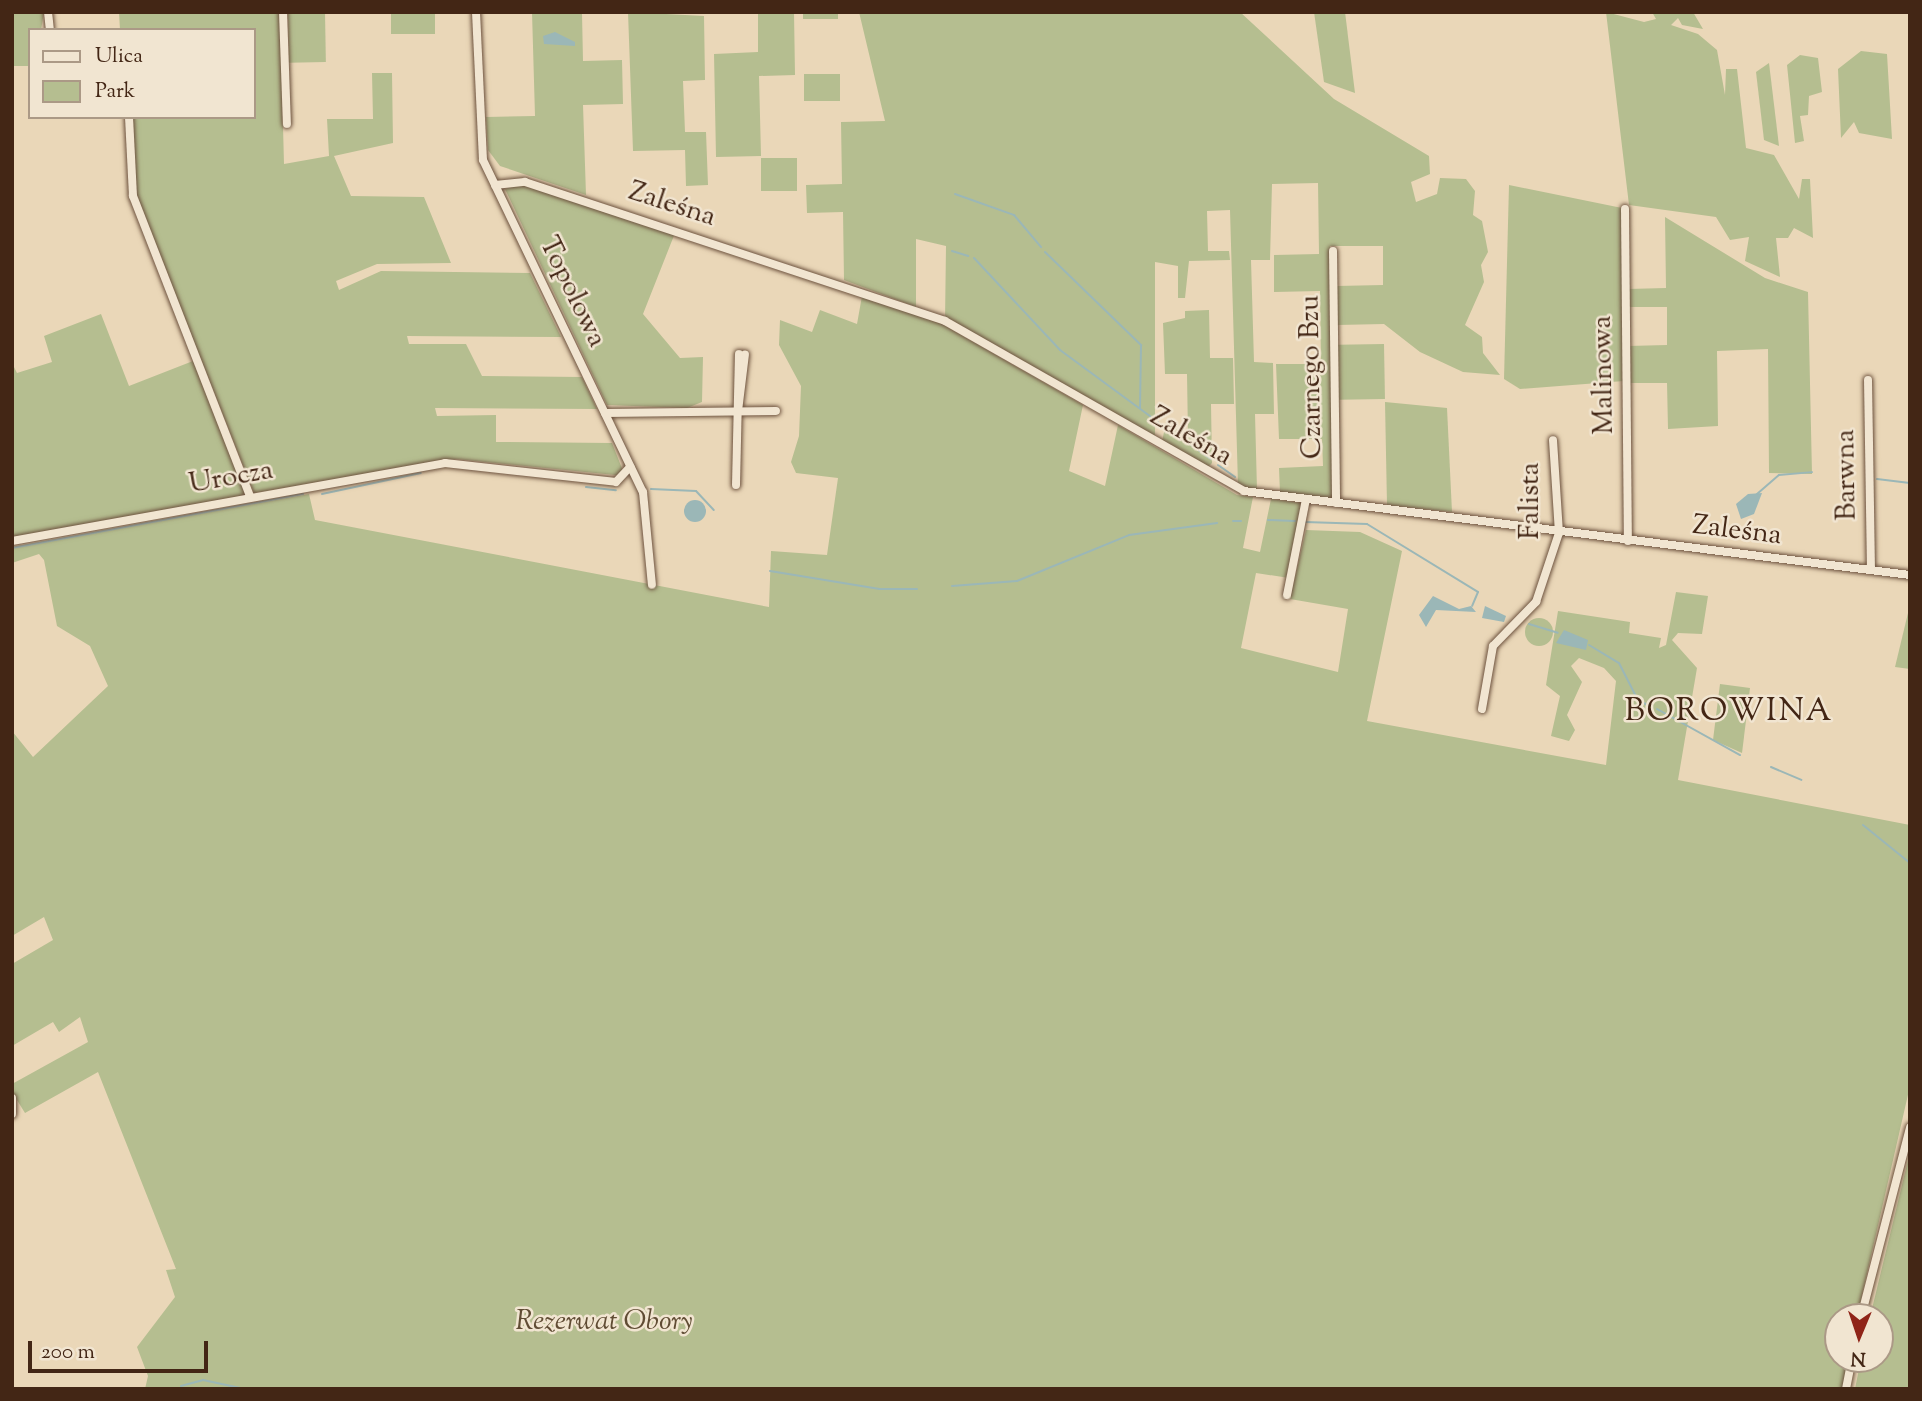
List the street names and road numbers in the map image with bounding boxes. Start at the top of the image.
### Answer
street label: Zaleśna [624,175,720,235]
street label: Topolowa [531,231,613,353]
street label: Czarnego Bzu [1294,295,1330,459]
street label: Malinowa [1586,315,1622,435]
street label: Zaleśna [1144,400,1238,474]
street label: Barwna [1829,429,1865,521]
street label: Urocza [186,454,276,502]
street label: Falista [1514,462,1548,540]
street label: Zaleśna [1690,509,1784,553]

